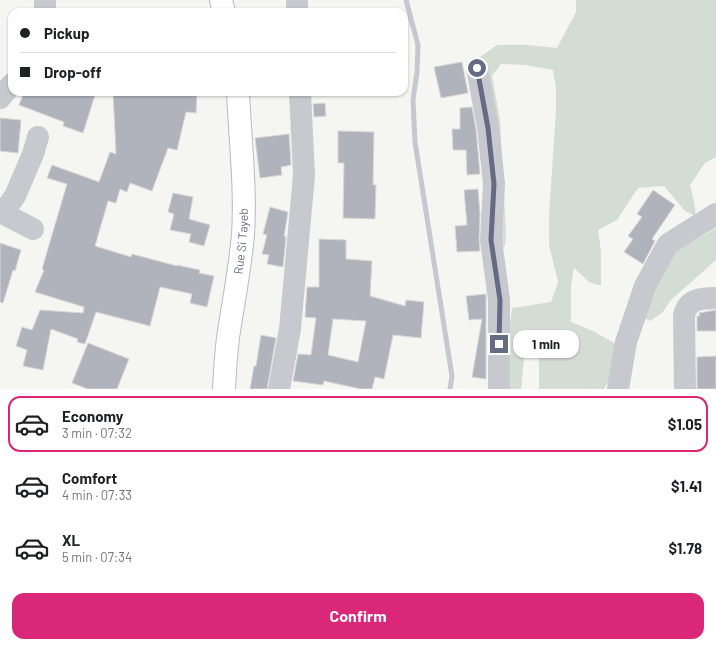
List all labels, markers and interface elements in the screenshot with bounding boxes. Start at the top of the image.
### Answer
text: Pickup [44,24,90,42]
route start [468,59,486,77]
text: Drop-off [44,63,102,81]
street label: Rue Si Tayeb [230,208,250,275]
callout: 1 min [513,330,579,358]
route end [490,335,508,353]
text: 1 min [532,336,560,352]
icon: car [14,406,50,442]
text: Economy [62,407,123,425]
text: $1.05 [668,415,702,433]
text: 3 min · 07:32 [62,425,132,441]
icon: car [14,468,50,504]
text: Comfort [62,469,117,487]
text: $1.41 [671,477,702,495]
text: 4 min · 07:33 [62,487,132,503]
icon: car [14,530,50,566]
text: XL [62,531,80,549]
text: $1.78 [669,539,702,557]
text: 5 min · 07:34 [62,549,132,565]
button: Confirm [12,593,704,639]

